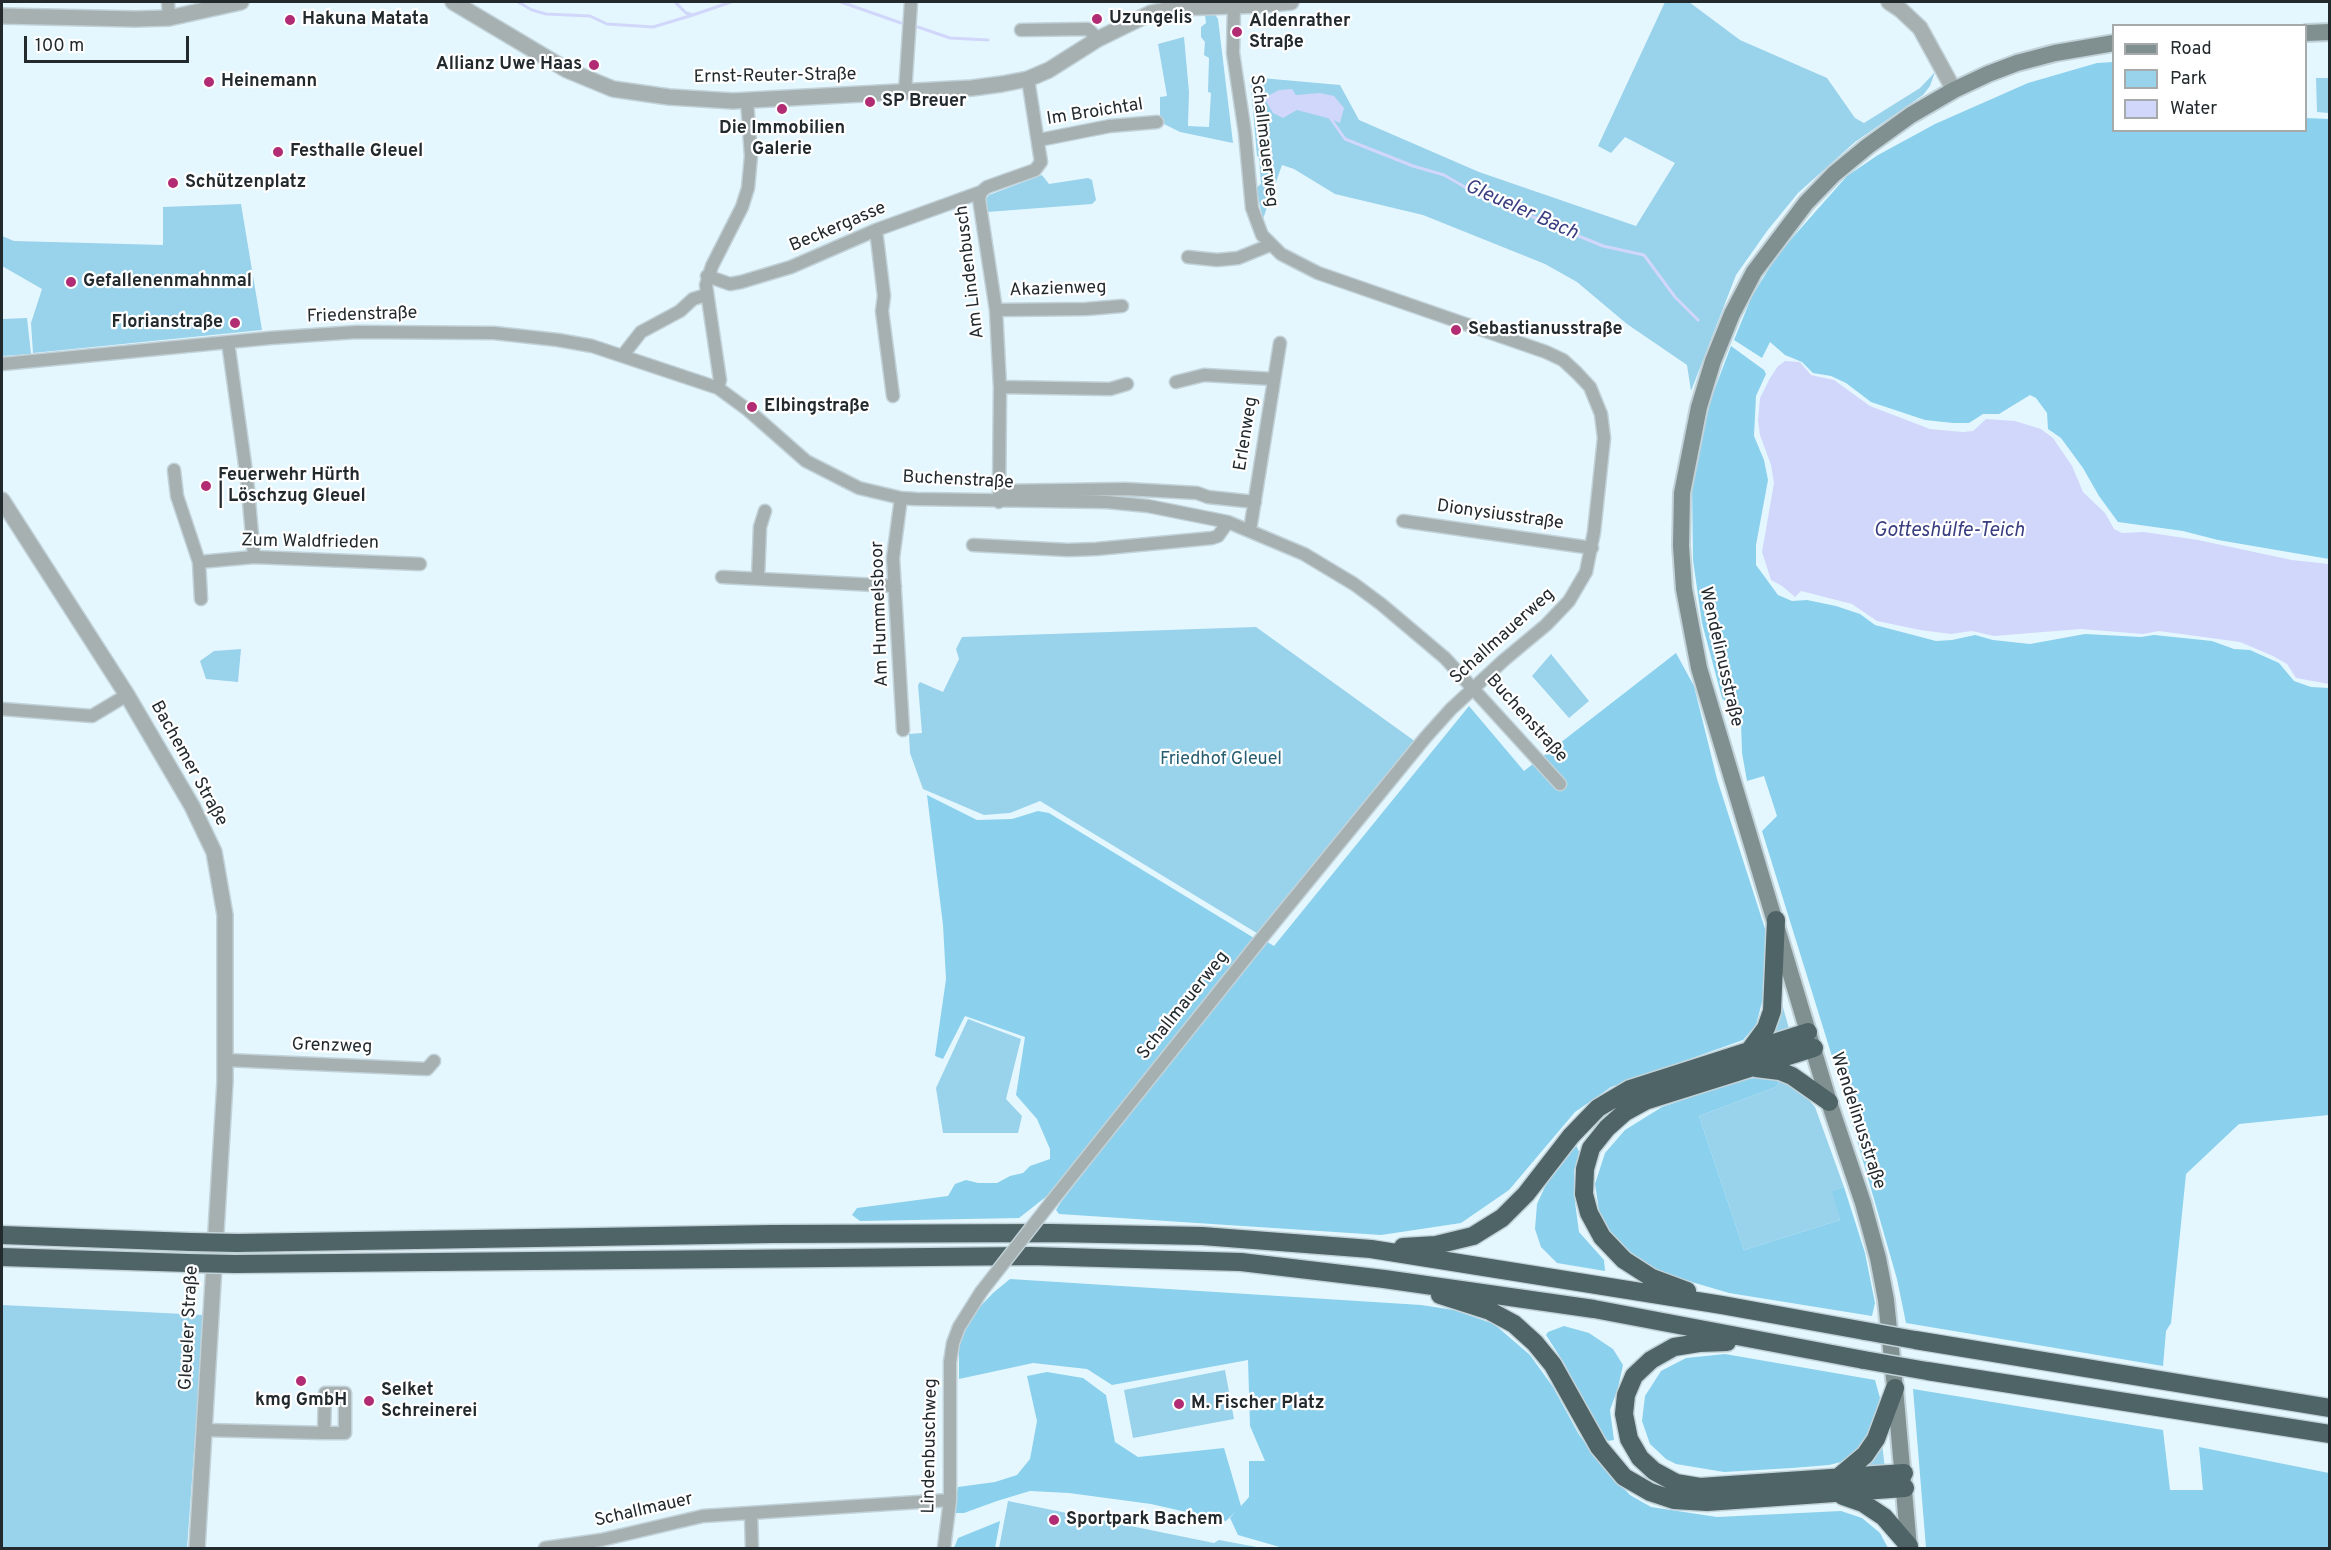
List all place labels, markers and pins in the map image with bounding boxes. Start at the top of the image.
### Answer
place label: Uzungelis [1109,8,1192,30]
place label: Hakuna Matata [302,9,429,31]
place label: Aldenrather Straße [1249,11,1350,54]
marker: Uzungelis [1090,12,1104,26]
marker: Hakuna Matata [283,13,297,27]
marker: Aldenrather Straße [1230,25,1244,39]
place label: Allianz Uwe Haas [436,54,582,76]
marker: Allianz Uwe Haas [587,58,601,72]
place label: Heinemann [221,71,317,93]
marker: Heinemann [202,75,216,89]
place label: SP Breuer [882,91,967,113]
marker: SP Breuer [863,95,877,109]
marker: Die Immobilien Galerie [775,102,789,116]
place label: Die Immobilien Galerie [719,118,845,160]
place label: Festhalle Gleuel [290,141,423,163]
marker: Festhalle Gleuel [271,145,285,159]
place label: Schützenplatz [185,172,306,194]
marker: Schützenplatz [166,176,180,190]
place label: Gefallenenmahnmal [83,271,252,293]
marker: Gefallenenmahnmal [64,275,78,289]
place label: Florianstraße [112,312,223,334]
marker: Florianstraße [228,316,242,330]
place label: Sebastianusstraße [1468,319,1622,341]
marker: Sebastianusstraße [1449,323,1463,337]
place label: Elbingstraße [764,396,870,418]
marker: Elbingstraße [745,400,759,414]
place label: Feuerwehr Hürth | Löschzug Gleuel [218,465,366,508]
marker: Feuerwehr Hürth | Löschzug Gleuel [199,479,213,493]
marker: kmg GmbH [294,1374,308,1388]
place label: Selket Schreinerei [381,1380,477,1422]
place label: kmg GmbH [255,1390,347,1412]
place label: M. Fischer Platz [1191,1393,1324,1415]
marker: Selket Schreinerei [362,1394,376,1408]
marker: M. Fischer Platz [1172,1397,1186,1411]
place label: Sportpark Bachem [1066,1509,1223,1531]
marker: Sportpark Bachem [1047,1513,1061,1527]

